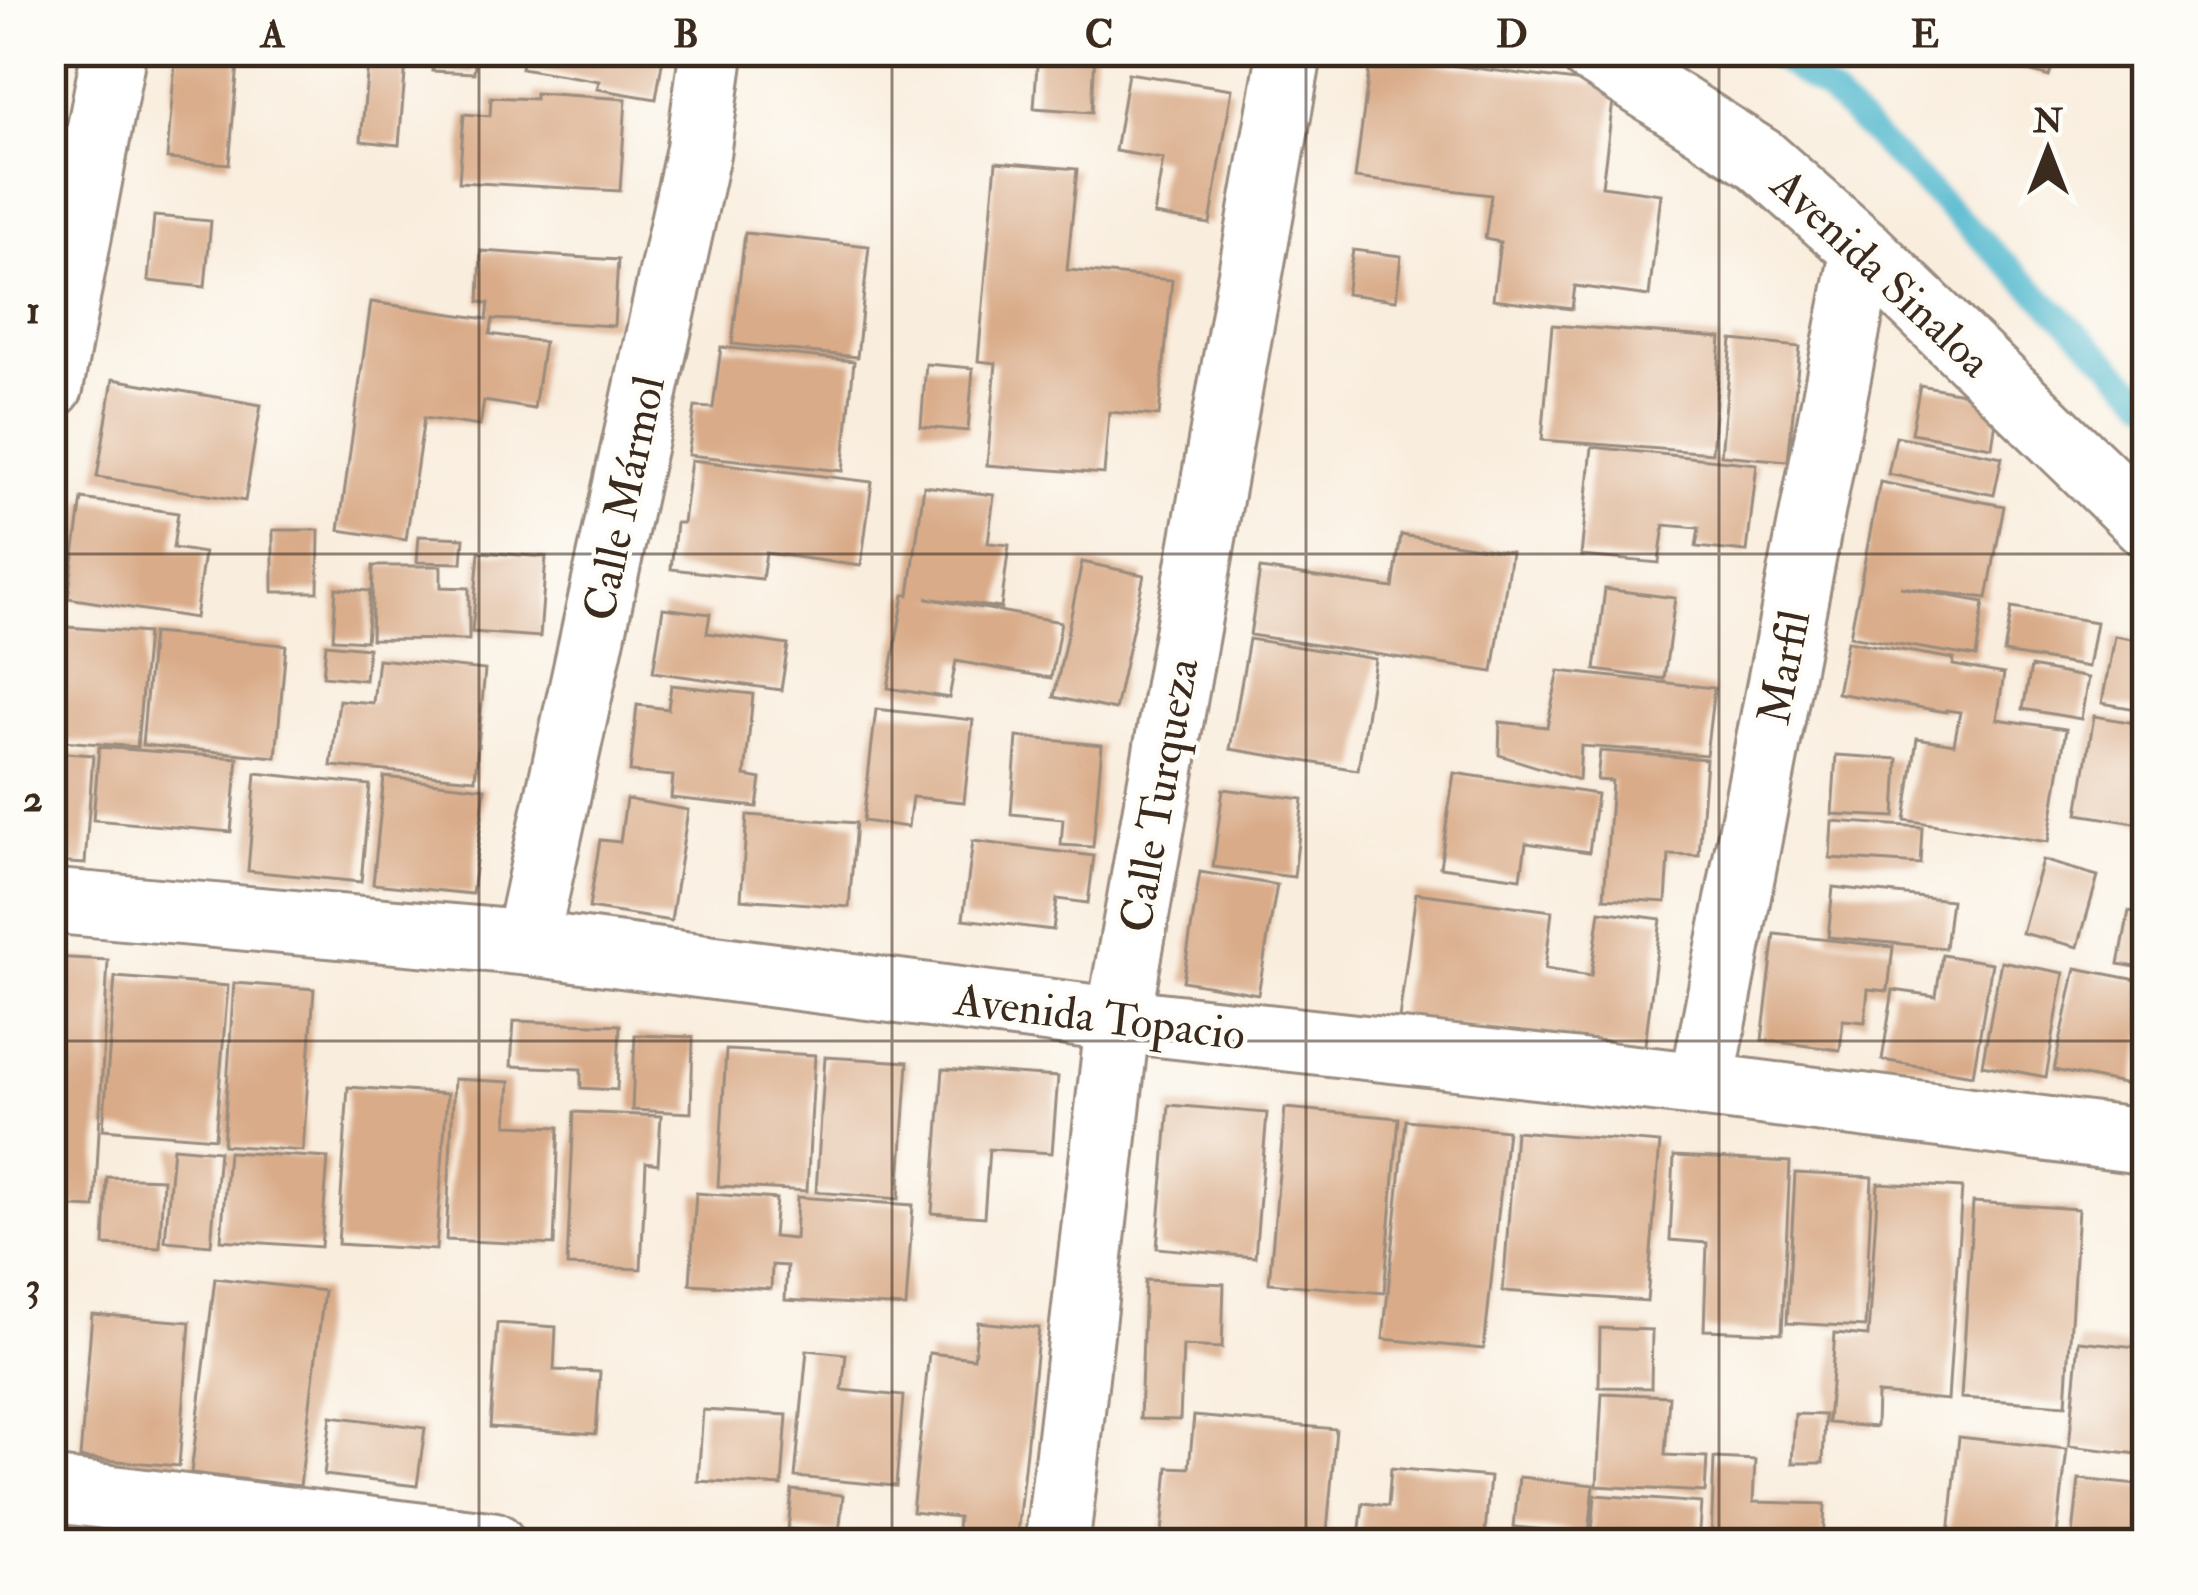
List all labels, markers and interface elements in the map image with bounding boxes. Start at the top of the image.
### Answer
text: A [259,10,286,59]
text: B [673,10,699,59]
text: C [1085,10,1113,59]
text: D [1496,10,1528,59]
text: E [1911,10,1939,59]
north arrow [1988,90,2108,210]
text: N [2032,101,2063,142]
street label: Avenida Sinaloa [1758,157,2003,390]
text: 1 [26,286,40,335]
street label: Calle Mármol [572,371,678,626]
street label: Marfil [1747,606,1823,729]
street label: Calle Turqueza [1108,654,1212,937]
text: 2 [23,774,43,823]
street label: Avenida Topacio [950,972,1248,1064]
text: 3 [26,1262,40,1311]

